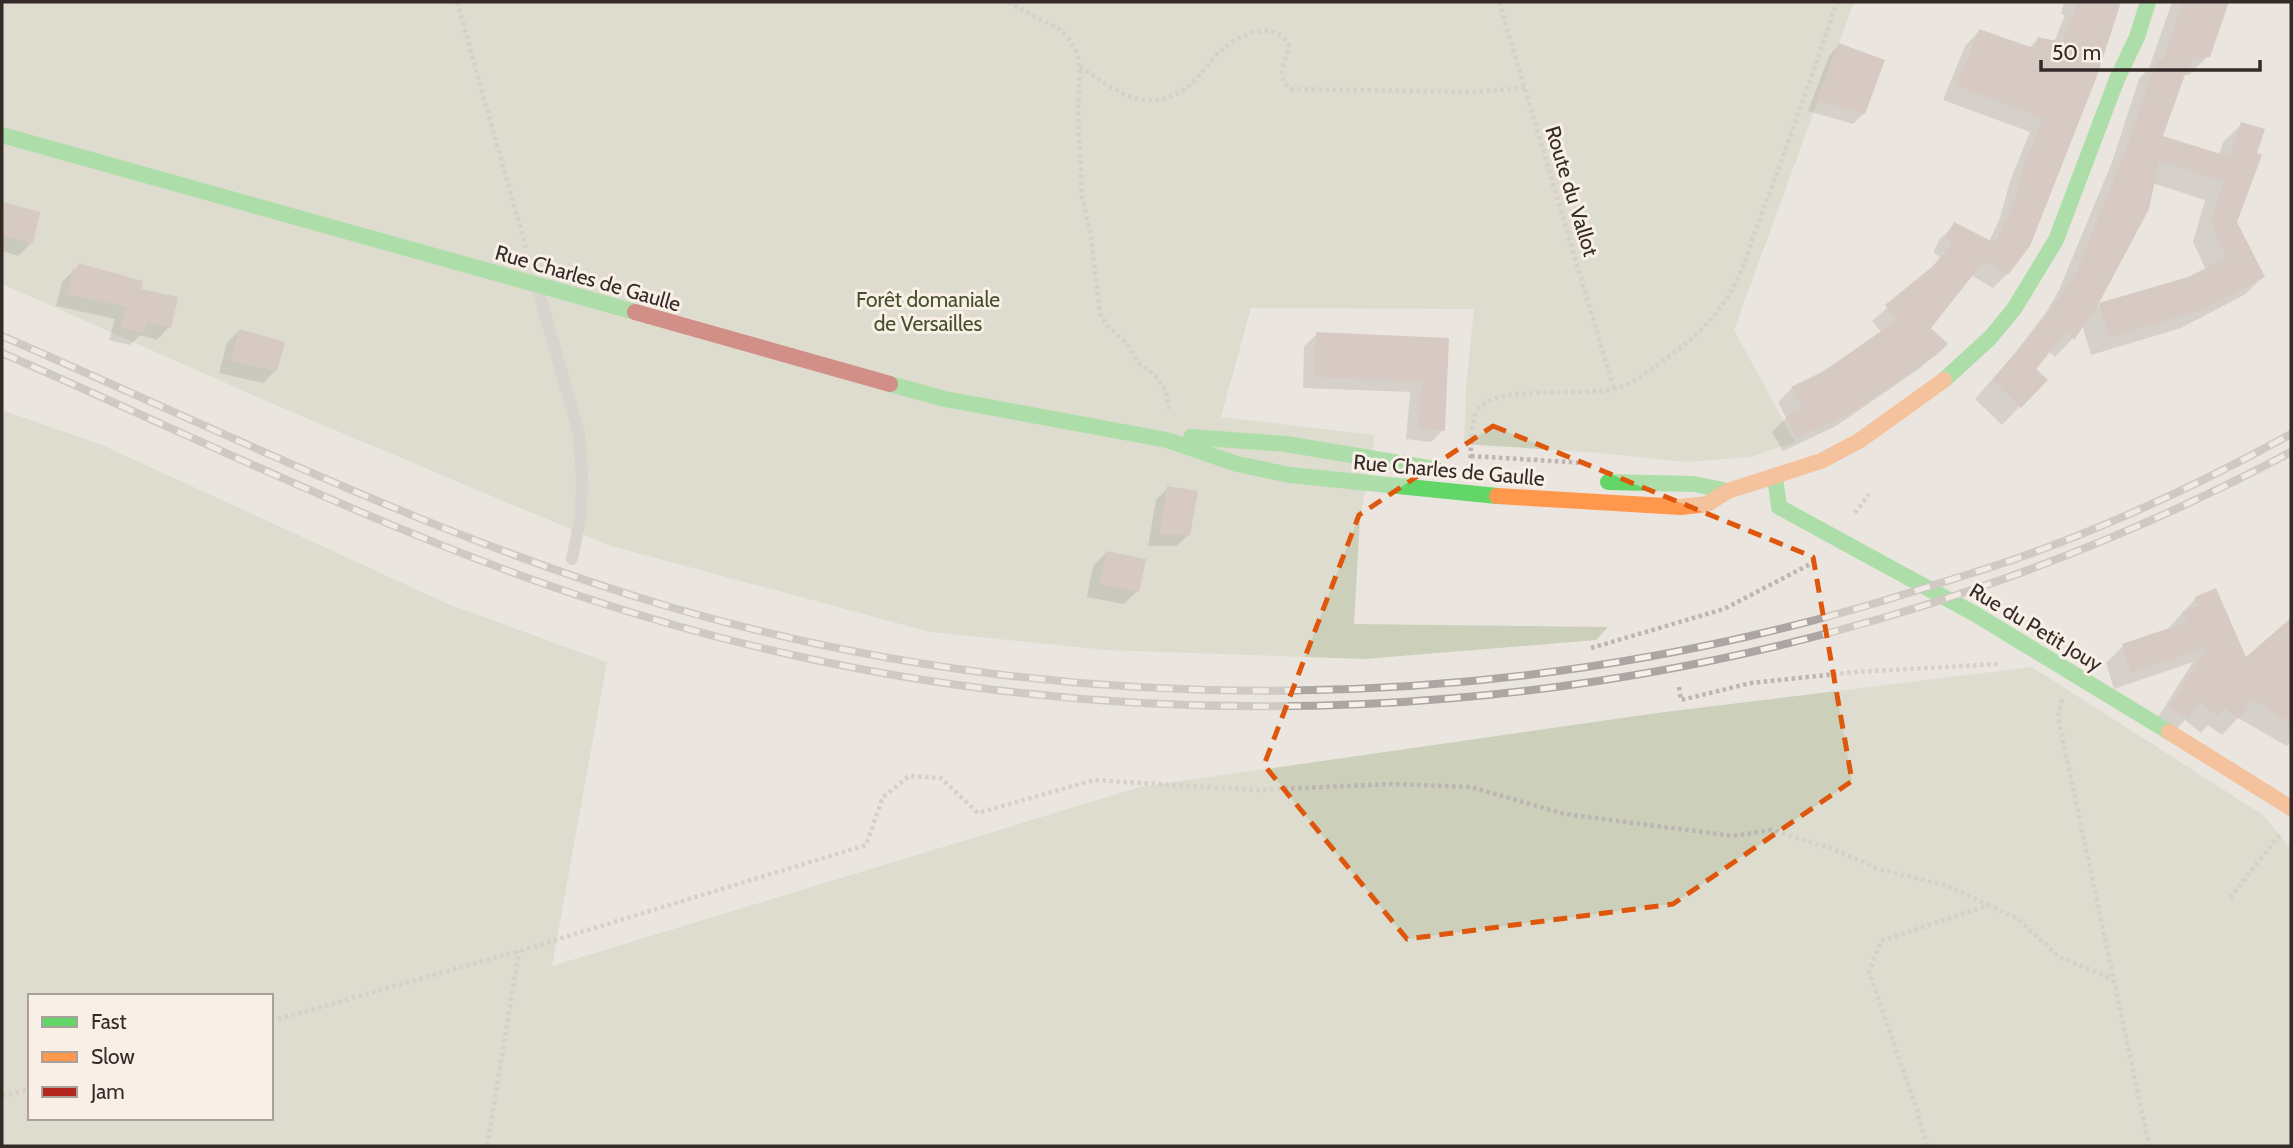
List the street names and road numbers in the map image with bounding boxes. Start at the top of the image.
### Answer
street label: Route du Vallot [1540,123,1604,259]
street label: Rue Charles de Gaulle [492,240,684,317]
street label: Rue Charles de Gaulle [1352,449,1546,491]
street label: Rue du Petit Jouy [1965,578,2107,677]

